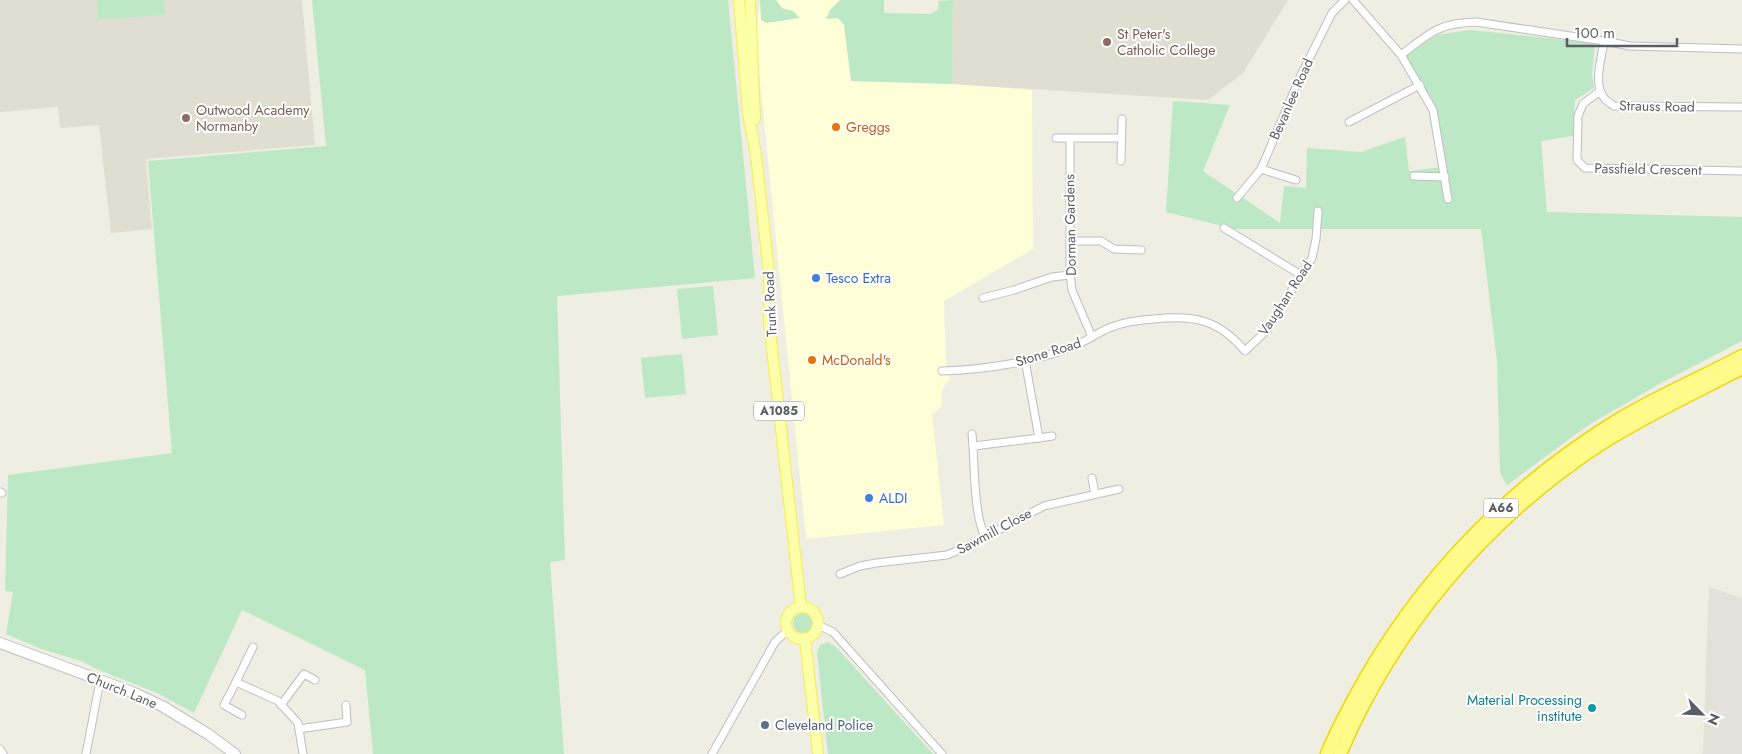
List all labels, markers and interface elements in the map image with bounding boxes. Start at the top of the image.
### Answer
scale bar [1567,15,1677,47]
text: 100 m [1574,22,1615,44]
place label: St Peter's Catholic College [1117,24,1216,60]
marker: St Peter's Catholic College [1101,36,1113,48]
street label: Bevanlee Road [1264,55,1318,143]
street label: Strauss Road [1619,95,1695,117]
place label: Outwood Academy Normanby [196,100,310,136]
marker: Outwood Academy Normanby [180,112,192,124]
place label: Greggs [846,117,891,137]
marker: Greggs [830,121,842,133]
street label: Passfield Crescent [1594,158,1702,180]
street label: Dorman Gardens [1059,174,1081,276]
street label: Vaughan Road [1253,257,1317,339]
place label: Tesco Extra [826,268,891,288]
street label: Trunk Road [758,271,782,337]
marker: Tesco Extra [810,272,822,284]
street label: Stone Road [1013,333,1083,371]
place label: McDonald's [822,350,891,370]
marker: McDonald's [806,354,818,366]
road number: A1085 [754,402,804,421]
place label: ALDI [879,488,908,508]
marker: ALDI [863,492,875,504]
road number: A66 [1484,498,1518,518]
street label: Sawmill Close [953,503,1035,559]
street label: Church Lane [84,667,160,713]
north arrow [1677,689,1727,739]
place label: Material Processing institute [1467,690,1582,726]
marker: Material Processing institute [1586,702,1598,714]
text: N [1702,710,1725,728]
place label: Cleveland Police [775,715,873,735]
marker: Cleveland Police [759,719,771,731]

